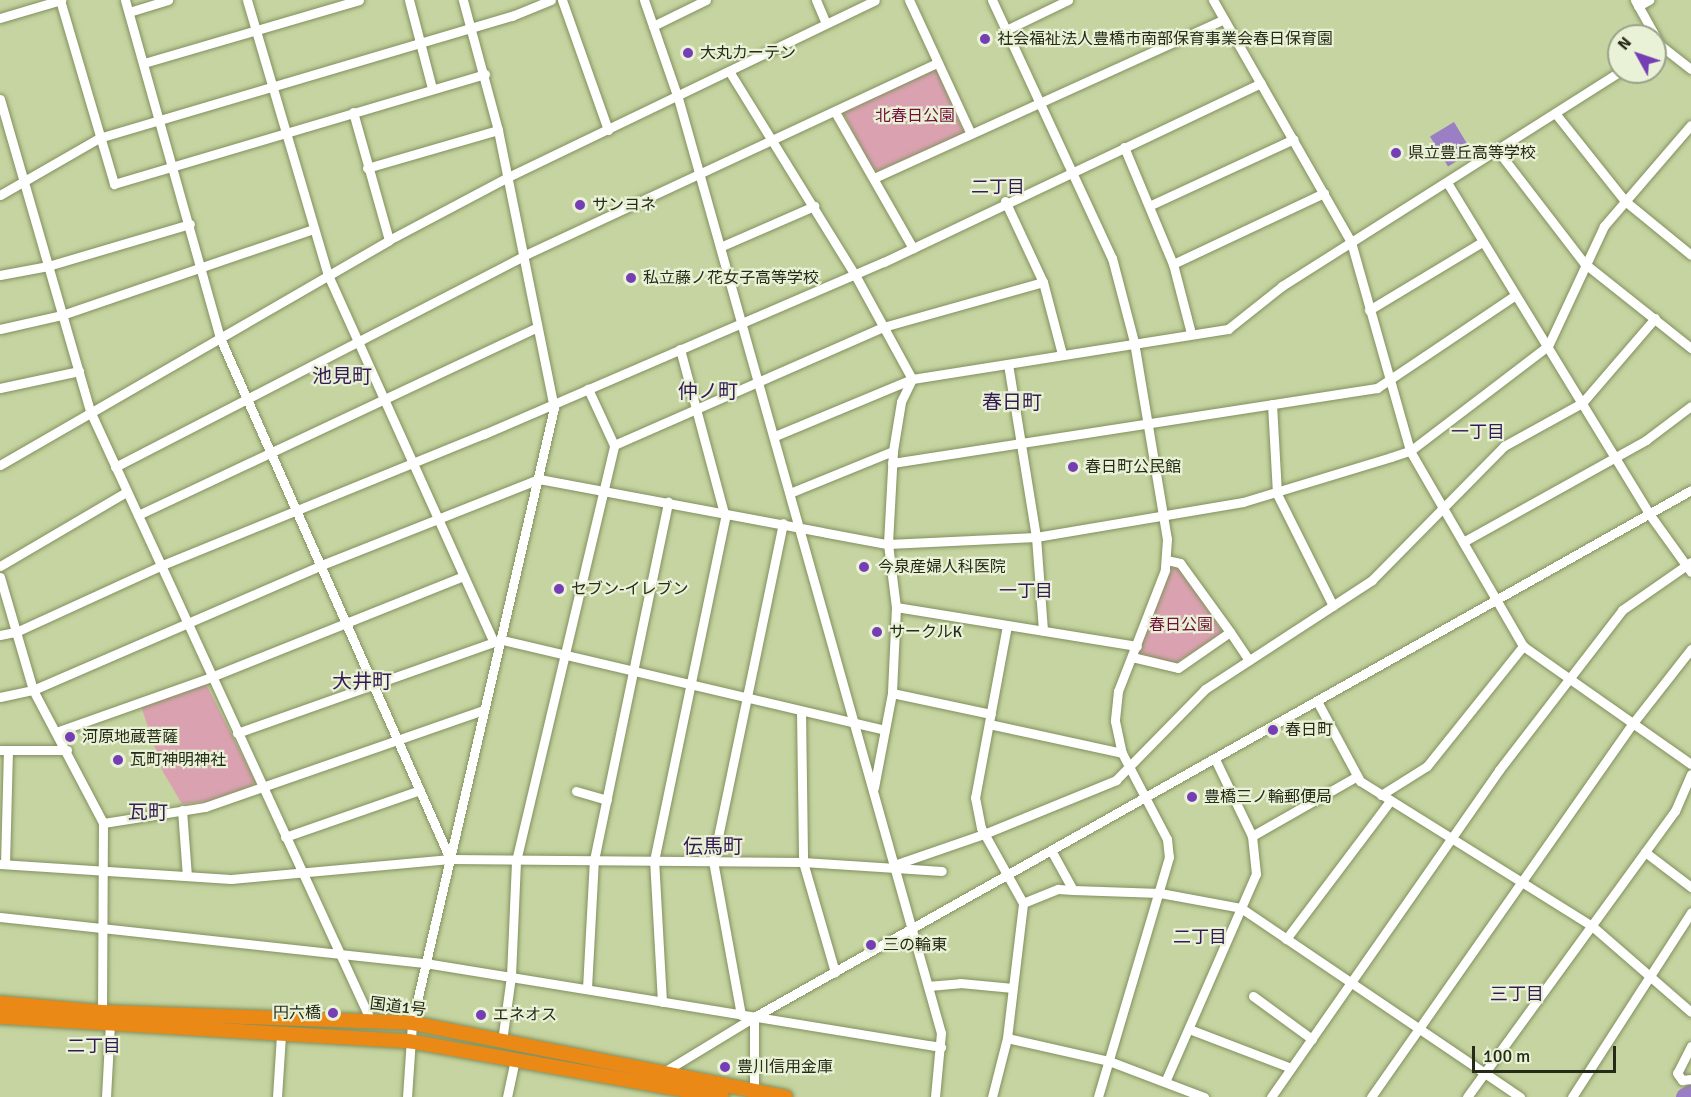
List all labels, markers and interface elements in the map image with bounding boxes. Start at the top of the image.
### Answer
north arrow [1607,24,1667,84]
place label: 社会福祉法人豊橋市南部保育事業会春日保育園 [997,29,1333,49]
marker: 社会福祉法人豊橋市南部保育事業会春日保育園 [978,32,992,46]
text: N [1613,33,1636,54]
place label: 大丸カーテン [700,43,796,63]
marker: 大丸カーテン [681,46,695,60]
park label: 北春日公園 [875,106,955,126]
place label: 県立豊丘高等学校 [1408,143,1536,163]
marker: 県立豊丘高等学校 [1389,146,1403,160]
district label: 二丁目 [971,176,1025,198]
place label: サンヨネ [592,195,656,215]
marker: サンヨネ [573,198,587,212]
place label: 私立藤ノ花女子高等学校 [643,268,819,288]
marker: 私立藤ノ花女子高等学校 [624,271,638,285]
district label: 池見町 [312,364,372,388]
district label: 仲ノ町 [678,379,738,403]
district label: 春日町 [982,390,1042,414]
district label: 一丁目 [1451,421,1505,443]
place label: 春日町公民館 [1085,457,1181,477]
marker: 春日町公民館 [1066,460,1080,474]
place label: 今泉産婦人科医院 [878,557,1006,577]
marker: 今泉産婦人科医院 [855,558,873,576]
place label: セブン-イレブン [571,579,689,599]
district label: 一丁目 [999,580,1053,602]
marker: セブン-イレブン [552,582,566,596]
park label: 春日公園 [1149,615,1213,635]
place label: サークルK [889,622,963,642]
marker: サークルK [870,625,884,639]
district label: 大井町 [332,669,392,693]
place label: 春日町 [1285,720,1333,740]
marker: 春日町 [1266,723,1280,737]
place label: 河原地蔵菩薩 [82,727,178,747]
marker: 河原地蔵菩薩 [63,730,77,744]
place label: 瓦町神明神社 [130,750,226,770]
marker: 瓦町神明神社 [111,753,125,767]
place label: 豊橋三ノ輪郵便局 [1204,787,1332,807]
marker: 豊橋三ノ輪郵便局 [1185,790,1199,804]
district label: 瓦町 [128,800,168,824]
district label: 伝馬町 [683,834,743,858]
district label: 二丁目 [1173,926,1227,948]
place label: 三の輪東 [883,935,947,955]
marker: 三の輪東 [864,938,878,952]
district label: 三丁目 [1490,983,1544,1005]
street label: 国道1号 [369,994,427,1020]
place label: 円六橋 [273,1003,321,1023]
place label: エネオス [493,1005,557,1025]
marker: 円六橋 [326,1006,340,1020]
marker: エネオス [474,1008,488,1022]
scale bar [1475,1034,1619,1072]
district label: 二丁目 [67,1035,121,1057]
text: 100 m [1483,1045,1530,1067]
place label: 豊川信用金庫 [737,1057,833,1077]
marker: 豊川信用金庫 [718,1060,732,1074]

